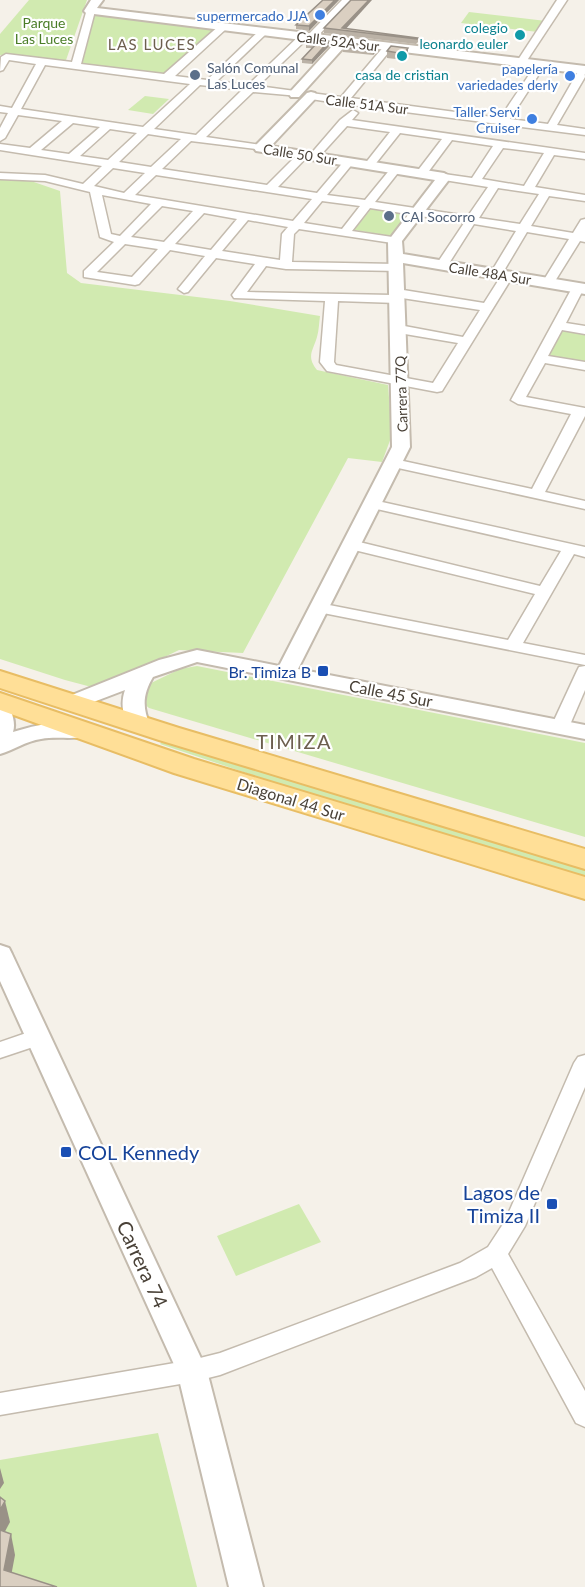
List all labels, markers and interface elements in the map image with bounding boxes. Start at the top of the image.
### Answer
place label: supermercado JJA [197,7,309,24]
marker: supermercado JJA [313,8,327,22]
park label: Parque Las Luces [15,14,73,47]
place label: colegio leonardo euler [419,19,508,52]
street label: Calle 52A Sur [296,28,380,54]
marker: colegio leonardo euler [513,28,527,42]
district label: LAS LUCES [108,35,196,53]
marker: casa de cristian [395,49,409,63]
place label: Salón Comunal Las Luces [207,59,299,92]
place label: papelería variedades derly [458,60,559,93]
place label: casa de cristian [355,66,449,83]
marker: Salón Comunal Las Luces [188,68,202,82]
marker: papelería variedades derly [563,69,577,83]
street label: Calle 51A Sur [325,91,409,117]
place label: Taller Servi Cruiser [453,103,520,136]
marker: Taller Servi Cruiser [525,112,539,126]
street label: Calle 50 Sur [262,140,338,168]
place label: CAI Socorro [401,208,475,225]
marker: CAI Socorro [382,209,396,223]
street label: Calle 48A Sur [448,258,532,288]
street label: Carrera 77Q [391,355,411,433]
place label: Br. Timiza B [228,662,311,681]
marker: Br. Timiza B [316,664,330,678]
street label: Calle 45 Sur [348,676,435,710]
district label: TIMIZA [256,729,332,753]
street label: Diagonal 44 Sur [235,774,347,824]
place label: COL Kennedy [78,1140,200,1164]
marker: COL Kennedy [59,1145,73,1159]
place label: Lagos de Timiza II [463,1180,540,1227]
marker: Lagos de Timiza II [545,1197,559,1211]
street label: Carrera 74 [112,1217,174,1312]

